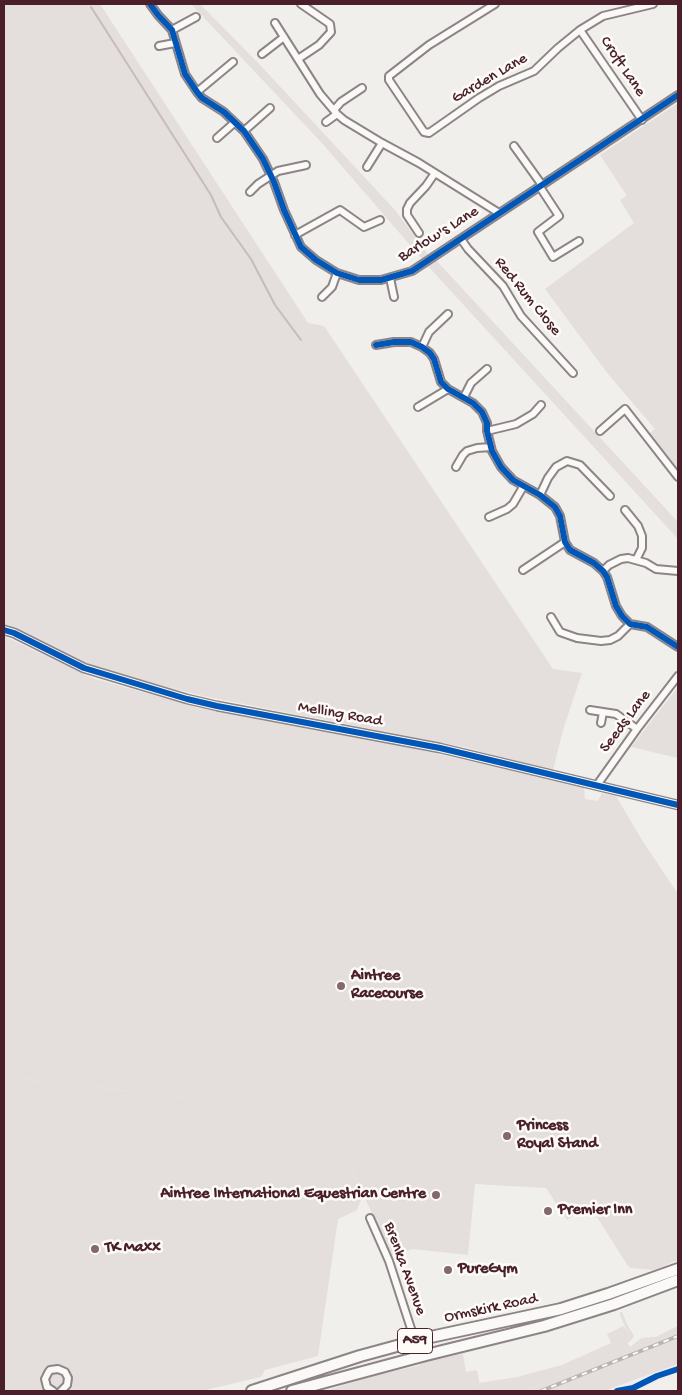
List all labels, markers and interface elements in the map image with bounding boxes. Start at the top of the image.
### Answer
street label: Croft Lane [595,33,649,101]
street label: Garden Lane [449,50,531,108]
street label: Barlow's Lane [395,203,483,267]
street label: Red Rum Close [489,254,565,340]
street label: Seeds Lane [596,687,656,757]
street label: Melling Road [296,698,384,732]
place label: Aintree Racecourse [351,967,423,1005]
marker: Aintree Racecourse [335,980,347,992]
place label: Princess Royal Stand [517,1117,598,1155]
marker: Princess Royal Stand [501,1130,513,1142]
place label: Aintree International Equestrian Centre [160,1185,426,1205]
marker: Aintree International Equestrian Centre [430,1189,442,1201]
place label: Premier Inn [558,1201,632,1221]
marker: Premier Inn [542,1205,554,1217]
street label: Brenka Avenue [378,1220,430,1318]
place label: TK Maxx [105,1239,161,1259]
marker: TK Maxx [89,1243,101,1255]
place label: PureGym [458,1260,518,1280]
marker: PureGym [442,1264,454,1276]
street label: Ormskirk Road [443,1290,539,1328]
road number: A59 [398,1328,432,1354]

